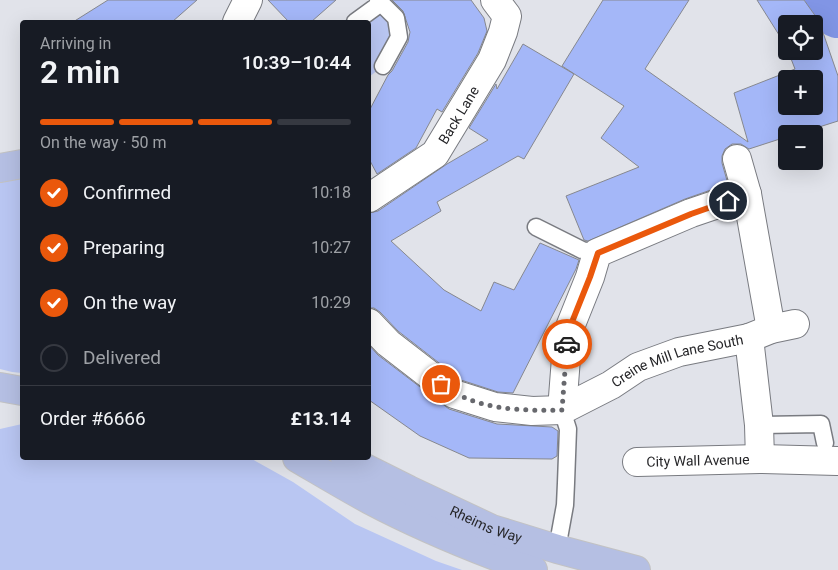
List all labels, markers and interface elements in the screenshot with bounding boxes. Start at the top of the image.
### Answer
map controls [778,15,823,170]
button: locate [778,15,823,60]
text: Arriving in [40,34,111,53]
text: 10:39–10:44 [242,51,351,74]
text: 2 min [40,53,120,91]
button: + [778,70,823,115]
street label: Back Lane [435,83,482,147]
button: − [778,125,823,170]
text: On the way · 50 m [40,133,167,152]
icon: check [40,179,68,207]
pin [707,180,749,222]
text: Confirmed [83,181,171,204]
text: 10:18 [311,183,351,202]
icon: home [714,187,742,215]
icon: check [40,234,68,262]
text: Preparing [83,236,165,259]
text: 10:27 [311,238,351,257]
icon: check [40,289,68,317]
text: On the way [83,291,176,314]
text: 10:29 [311,293,351,312]
courier [542,319,592,369]
icon: car [553,330,581,358]
street label: Creine Mill Lane South [608,331,745,391]
text: Delivered [83,346,161,369]
pin [420,363,462,405]
icon: bag [427,370,455,398]
text: Order #6666 [40,407,146,430]
text: £13.14 [291,407,351,430]
street label: City Wall Avenue [646,451,750,470]
street label: Rheims Way [447,502,524,546]

